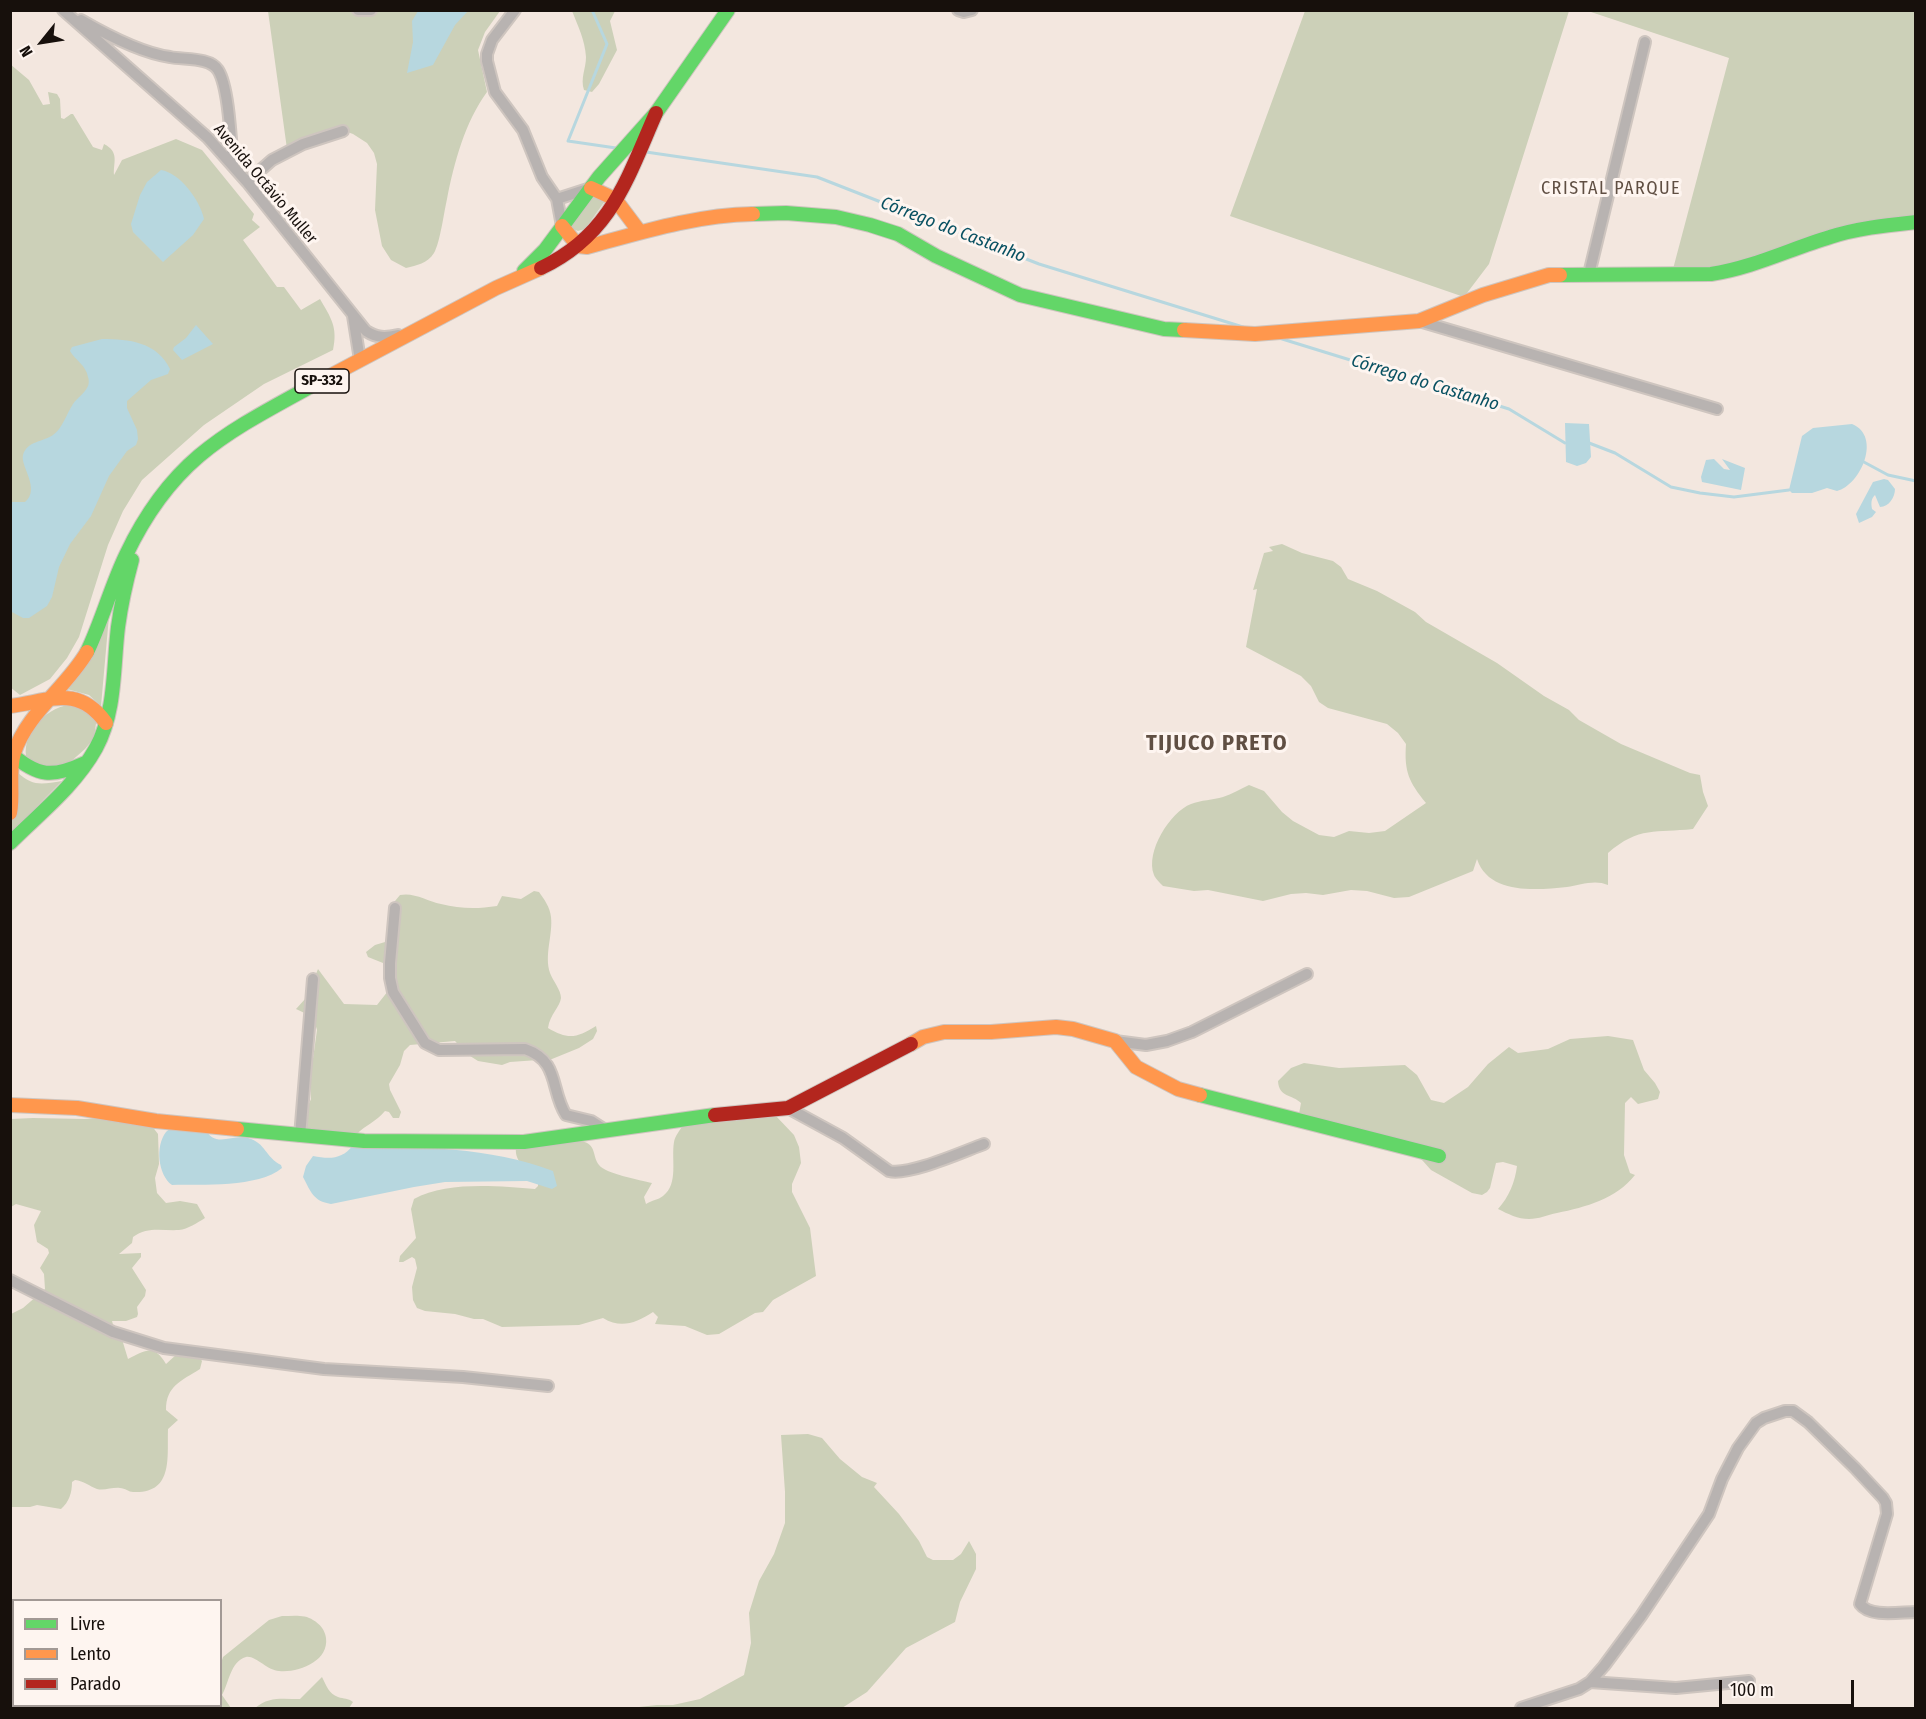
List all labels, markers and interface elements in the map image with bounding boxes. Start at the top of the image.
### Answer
north arrow [12,12,72,72]
text: N [15,42,37,60]
street label: Avenida Octávio Muller [209,120,321,248]
district label: CRISTAL PARQUE [1541,178,1681,200]
water label: Córrego do Castanho [877,192,1029,268]
water label: Córrego do Castanho [1348,350,1502,416]
road number: SP-332 [295,369,349,393]
district label: TIJUCO PRETO [1146,731,1288,757]
legend [12,1599,222,1707]
text: Livre [70,1613,105,1635]
text: Lento [70,1643,111,1665]
scale bar [1722,1668,1857,1706]
text: Parado [70,1673,121,1695]
text: 100 m [1730,1679,1774,1701]

